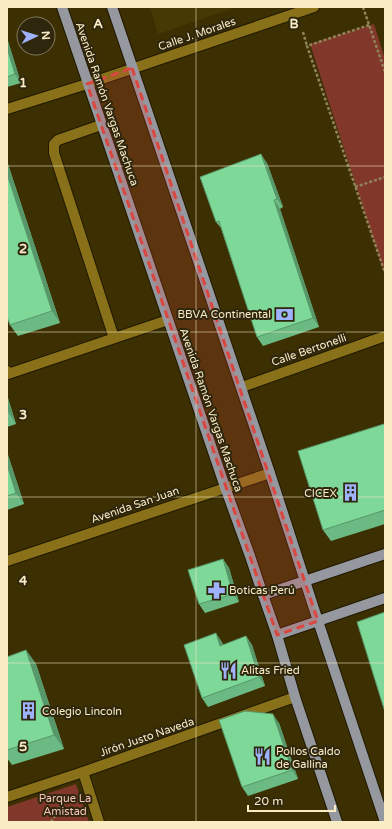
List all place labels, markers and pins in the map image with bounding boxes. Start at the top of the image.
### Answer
bank icon: BBVA Continental [274,304,294,324]
place label: BBVA Continental [177,308,271,321]
building icon: CICEX [340,483,360,503]
place label: CICEX [304,487,337,500]
pharmacy icon: Boticas Perú [206,580,226,600]
place label: Boticas Perú [229,584,295,597]
restaurant icon: Alitas Fried [218,660,238,680]
place label: Alitas Fried [241,664,300,677]
building icon: Colegio Lincoln [19,701,39,721]
place label: Colegio Lincoln [42,705,122,718]
place label: Pollos Caldo de Gallina [276,745,341,771]
restaurant icon: Pollos Caldo de Gallina [253,747,273,767]

